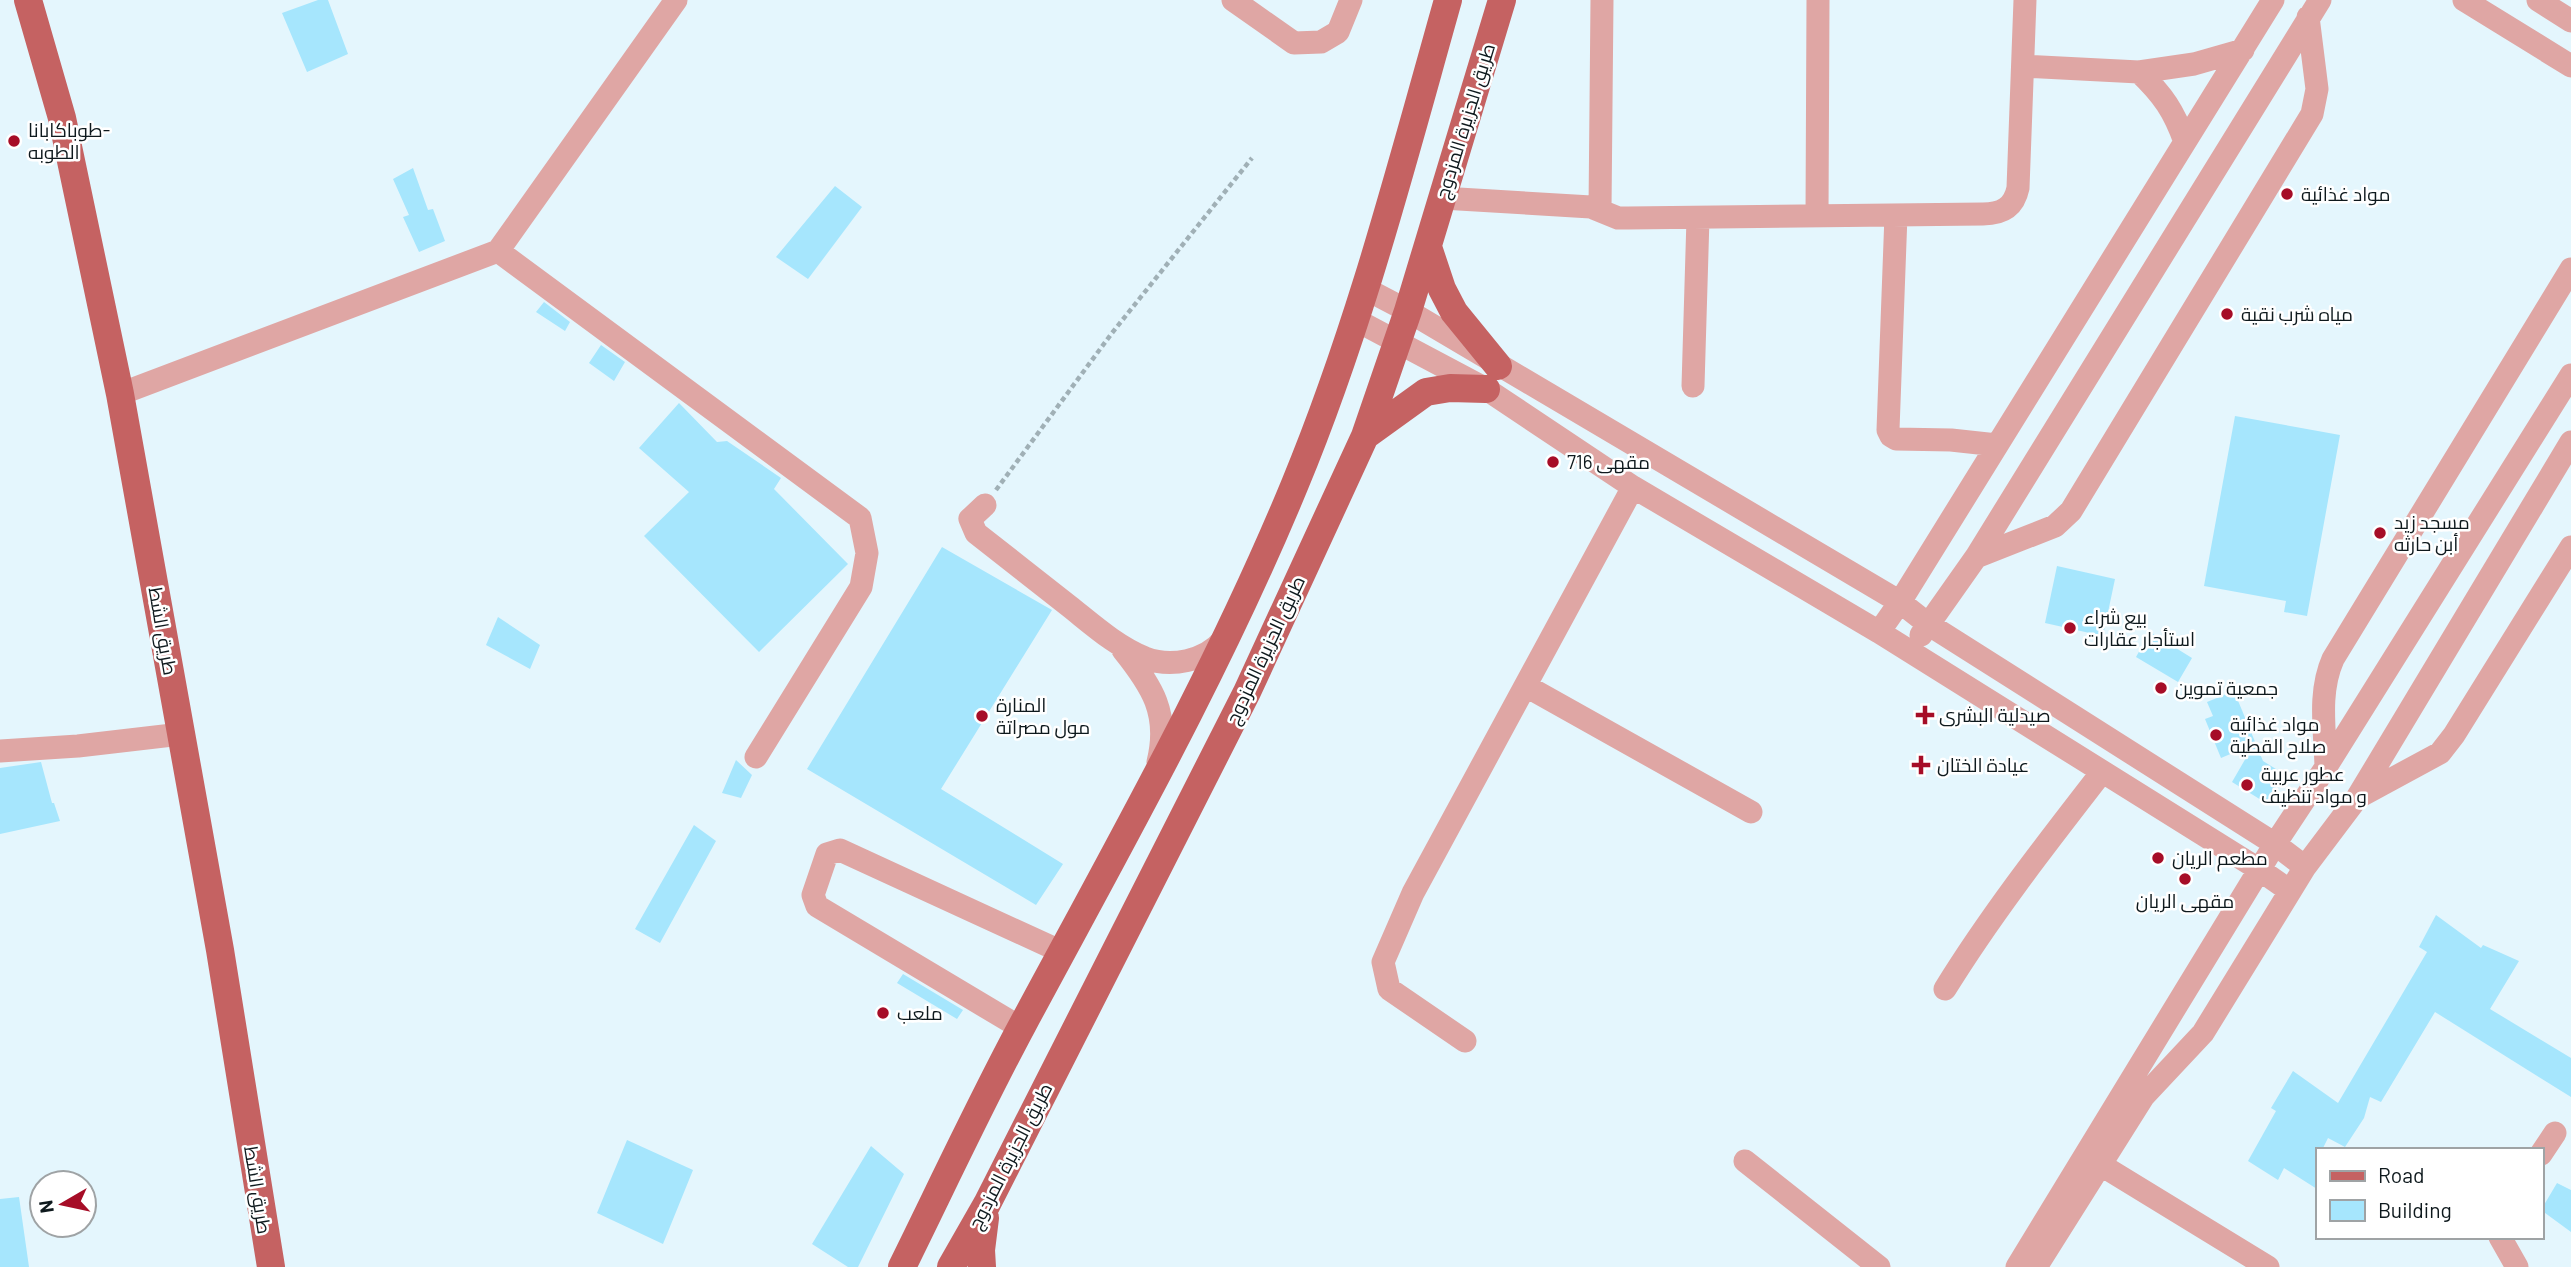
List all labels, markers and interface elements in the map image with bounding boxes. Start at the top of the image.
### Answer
street label: طريق الجزيرة المزدوج [1430,40,1502,202]
place label: طوباكابانا- الطوبه [28,118,110,164]
marker: طوباكابانا- الطوبه [6,133,22,149]
place label: مواد غذائية [2301,182,2390,206]
marker: مواد غذائية [2279,186,2295,202]
place label: مياه شرب نقية [2241,302,2353,326]
marker: مياه شرب نقية [2219,306,2235,322]
place label: مقهى 716 [1567,450,1650,474]
marker: مقهى 716 [1545,454,1561,470]
place label: مسجد زيد أبن حارثه [2394,510,2470,556]
marker: مسجد زيد أبن حارثه [2372,525,2388,541]
street label: طريق الجزيرة المزدوج [1220,572,1312,729]
street label: طريق الشط [142,585,183,677]
place label: بيع شراء استأجار عقارات [2084,605,2195,651]
marker: بيع شراء استأجار عقارات [2062,620,2078,636]
place label: جمعية تموين [2175,676,2278,700]
marker: جمعية تموين [2153,680,2169,696]
place label: المنارة مول مصراتة [996,693,1090,739]
place label: صيدلية البشرى [1939,703,2051,727]
marker: صيدلية البشرى [1917,707,1933,723]
marker: المنارة مول مصراتة [974,708,990,724]
place label: مواد غذائية صلاح القطية [2230,712,2326,760]
marker: مواد غذائية صلاح القطية [2208,727,2224,743]
place label: عيادة الختان [1937,753,2029,777]
marker: عيادة الختان [1911,755,1931,775]
place label: عطور عربية و مواد تنظيف [2261,762,2367,808]
marker: عطور عربية و مواد تنظيف [2239,777,2255,793]
place label: مطعم الريان [2172,846,2268,872]
marker: مطعم الريان [2150,850,2166,866]
marker: مقهى الريان [2177,871,2193,887]
place label: مقهى الريان [2136,889,2234,913]
place label: ملعب [897,1001,943,1024]
marker: ملعب [875,1005,891,1021]
street label: طريق الجزيرة المزدوج [963,1079,1059,1234]
street label: طريق الشط [238,1144,277,1236]
legend [2316,1148,2543,1239]
text: Road [2378,1162,2424,1187]
north arrow [28,1169,98,1239]
text: Building [2378,1197,2452,1222]
text: N [33,1199,58,1215]

